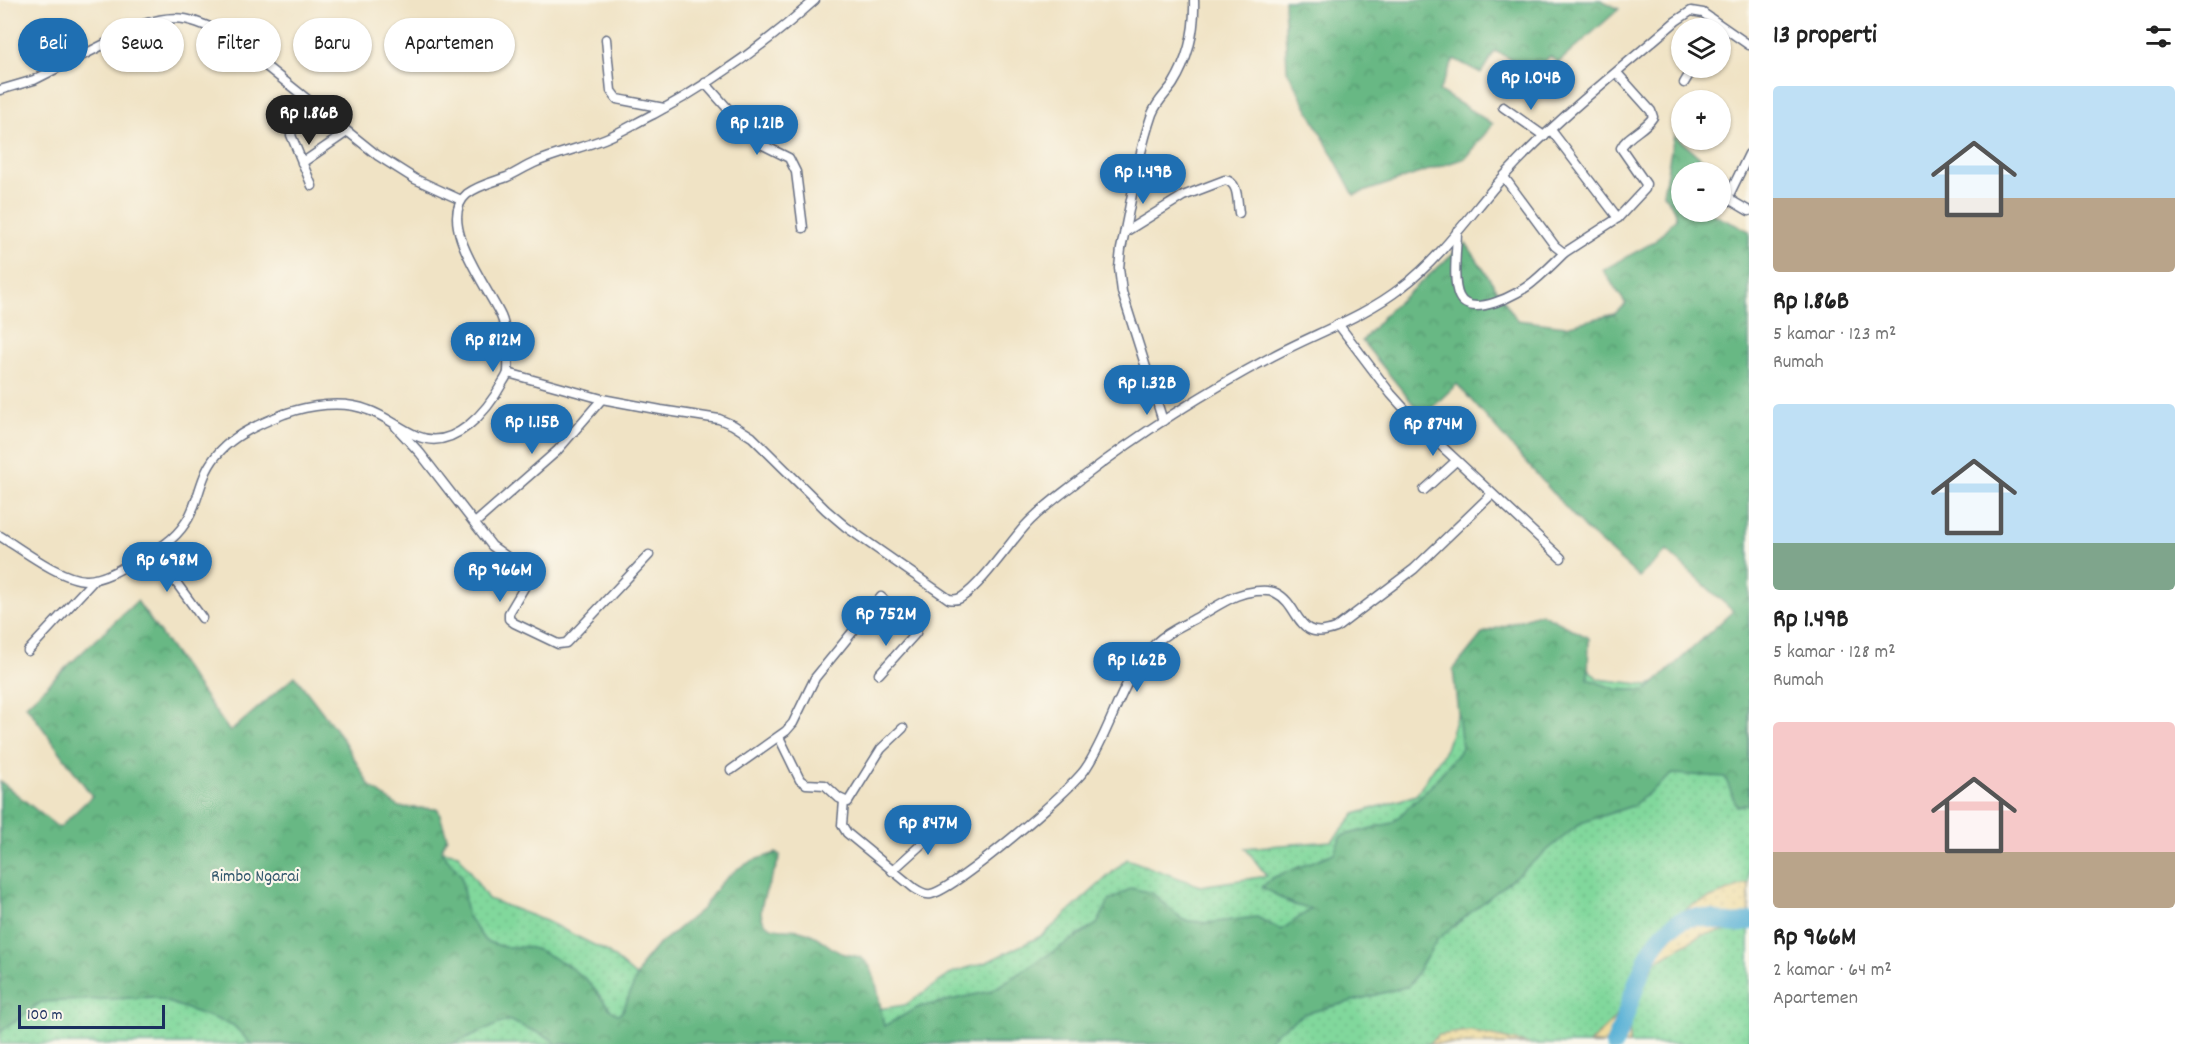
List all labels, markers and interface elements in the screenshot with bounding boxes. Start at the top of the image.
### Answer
chip: Beli [18,18,88,72]
chip: Sewa [100,18,184,72]
chip: Filter [196,18,281,72]
chip: Baru [293,18,372,72]
chip: Apartemen [384,18,515,72]
map controls [1671,18,1731,222]
button: layers [1671,18,1731,78]
text: 13 properti [1773,18,1877,55]
icon: filters [2142,20,2175,53]
pin: Rp 1.04B [1469,60,1593,111]
text: Rp 1.04B [1501,65,1561,93]
button: + [1671,90,1731,150]
pin: Rp 1.86B [247,95,371,146]
text: Rp 1.86B [280,100,338,128]
pin: Rp 1.21B [695,105,819,156]
text: Rp 1.21B [730,110,784,138]
icon: home [1920,125,2028,233]
pin: Rp 1.49B [1081,154,1205,205]
text: Rp 1.49B [1114,159,1172,187]
button: − [1671,162,1731,222]
text: Rp 1.86B [1773,284,1849,321]
text: 5 kamar · 123 m² [1773,321,1896,349]
pin: Rp 812M [438,322,548,373]
text: Rp 812M [465,327,521,355]
text: Rumah [1773,349,1824,377]
pin: Rp 1.32B [1085,365,1209,416]
text: Rp 1.32B [1118,370,1176,398]
pin: Rp 1.15B [470,404,594,455]
pin: Rp 874M [1378,406,1488,457]
text: Rp 1.15B [505,409,559,437]
text: Rp 874M [1403,411,1463,439]
icon: home [1920,443,2028,551]
pin: Rp 698M [112,542,222,593]
text: Rp 698M [136,547,198,575]
pin: Rp 966M [445,552,555,603]
text: Rp 966M [468,557,532,585]
pin: Rp 752M [831,596,941,647]
text: Rp 752M [856,601,916,629]
text: Rp 1.49B [1773,602,1849,639]
text: 5 kamar · 128 m² [1773,639,1895,667]
pin: Rp 1.62B [1075,642,1199,693]
text: Rp 1.62B [1107,647,1167,675]
text: Rumah [1773,667,1824,695]
icon: home [1920,761,2028,869]
pin: Rp 847M [873,805,983,856]
text: Rp 847M [898,810,958,838]
park label: Rimbo Ngarai [211,865,299,890]
text: Rp 966M [1773,920,1856,957]
text: 2 kamar · 64 m² [1773,957,1892,985]
text: Apartemen [1773,985,1858,1013]
scale bar [18,1002,165,1030]
text: 100 m [27,1004,63,1027]

